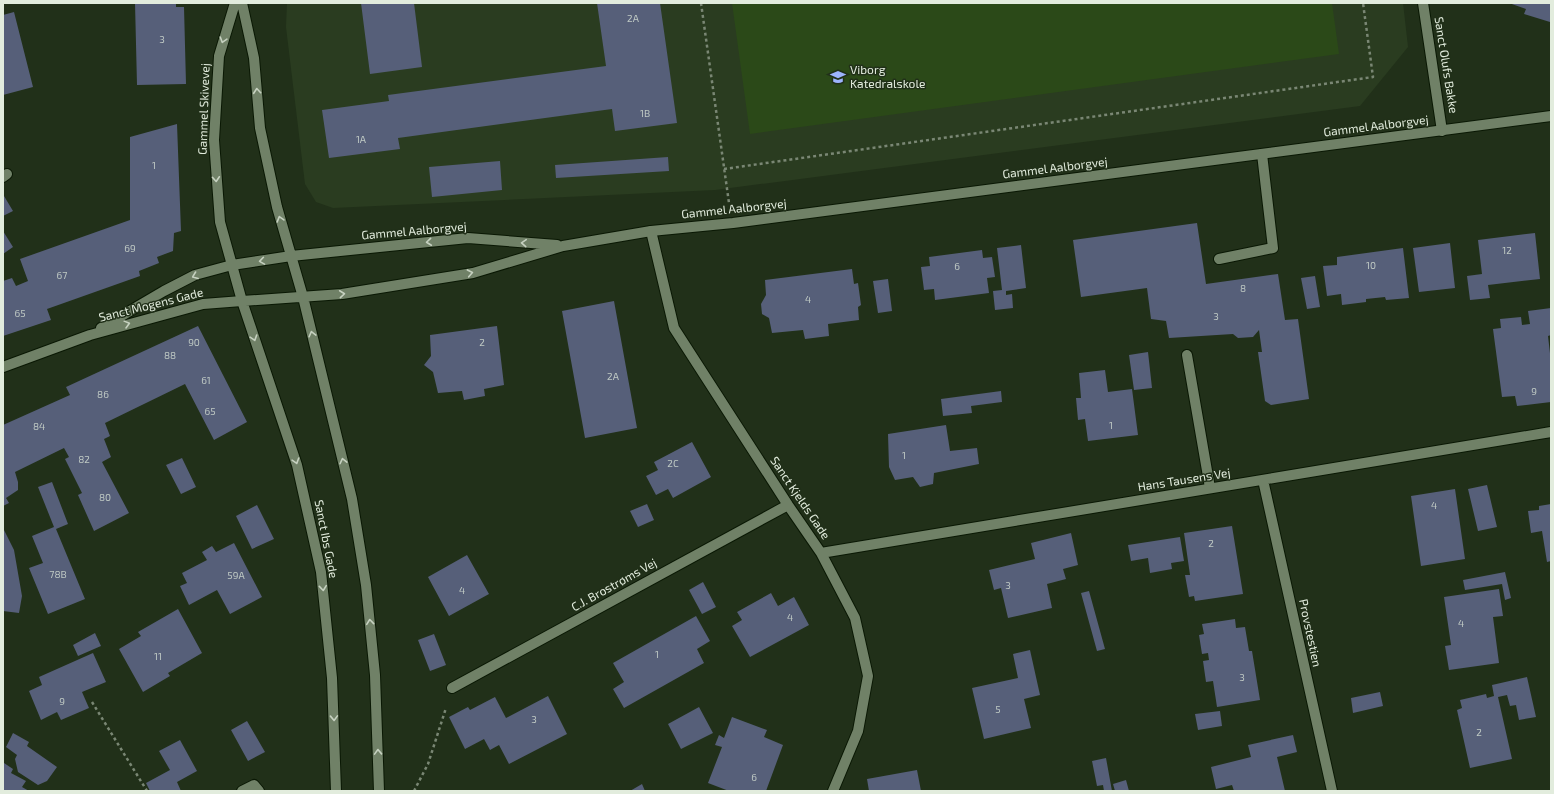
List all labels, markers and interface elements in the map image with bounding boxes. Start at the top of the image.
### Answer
house number: 2A [627,12,640,24]
street label: Sanct Olufs Bakke [1432,16,1462,114]
house number: 3 [159,33,165,45]
one-way arrow [220,37,228,44]
place label: Viborg Katedralskole [850,62,925,90]
street label: Gammel Skivevej [194,63,213,155]
school or university icon: Viborg Katedralskole [829,68,847,86]
one-way arrow [253,88,262,94]
house number: 1B [640,107,650,119]
street label: Gammel Aalborgvej [1323,112,1429,139]
house number: 1A [356,133,367,145]
street label: Gammel Aalborgvej [1002,154,1108,181]
house number: 1 [152,159,156,171]
one-way arrow [212,176,221,182]
street label: Gammel Aalborgvej [681,196,787,221]
one-way arrow [276,215,285,222]
street label: Gammel Aalborgvej [361,218,467,243]
one-way arrow [426,237,432,246]
one-way arrow [521,239,527,248]
house number: 69 [124,242,136,254]
house number: 12 [1502,244,1512,256]
one-way arrow [258,256,265,265]
house number: 10 [1366,259,1376,271]
house number: 6 [954,260,960,272]
house number: 67 [57,269,67,281]
one-way arrow [467,270,473,278]
one-way arrow [191,272,198,280]
house number: 8 [1240,282,1246,294]
street label: Sanct Mogens Gade [97,284,204,324]
one-way arrow [338,290,345,299]
house number: 4 [805,293,811,305]
house number: 65 [14,307,26,319]
house number: 3 [1213,310,1219,322]
one-way arrow [124,321,130,329]
one-way arrow [308,331,317,338]
one-way arrow [249,334,258,341]
house number: 90 [188,336,200,348]
house number: 2 [479,336,485,348]
house number: 88 [164,349,176,361]
house number: 2A [607,370,620,382]
house number: 61 [201,374,211,386]
house number: 9 [1531,385,1537,397]
house number: 86 [97,388,109,400]
house number: 65 [204,405,216,417]
house number: 1 [1109,419,1113,431]
house number: 84 [33,420,45,432]
house number: 1 [902,449,906,461]
house number: 82 [78,453,90,465]
street label: Sanct Kjelds Gade [767,453,834,542]
house number: 2C [667,457,679,469]
one-way arrow [291,458,300,465]
one-way arrow [339,458,347,464]
street label: Hans Tausens Vej [1137,465,1231,494]
house number: 80 [99,491,111,503]
street label: Sanct Ibs Gade [313,498,341,579]
house number: 4 [1431,499,1437,511]
house number: 2 [1208,537,1214,549]
street label: C.J. Brostrøms Vej [568,555,659,614]
house number: 78B [49,568,67,580]
house number: 59A [227,569,245,581]
house number: 3 [1005,579,1011,591]
house number: 4 [459,584,465,596]
one-way arrow [318,585,327,591]
street label: Provstestien [1297,598,1325,668]
house number: 4 [787,611,793,623]
house number: 4 [1458,617,1464,629]
one-way arrow [366,619,375,625]
house number: 1 [655,648,659,660]
house number: 11 [154,650,162,662]
house number: 3 [1239,671,1245,683]
house number: 9 [59,695,65,707]
house number: 5 [995,703,1001,715]
house number: 3 [531,713,537,725]
one-way arrow [329,715,338,721]
house number: 2 [1476,726,1482,738]
one-way arrow [374,749,382,755]
house number: 6 [751,771,757,783]

